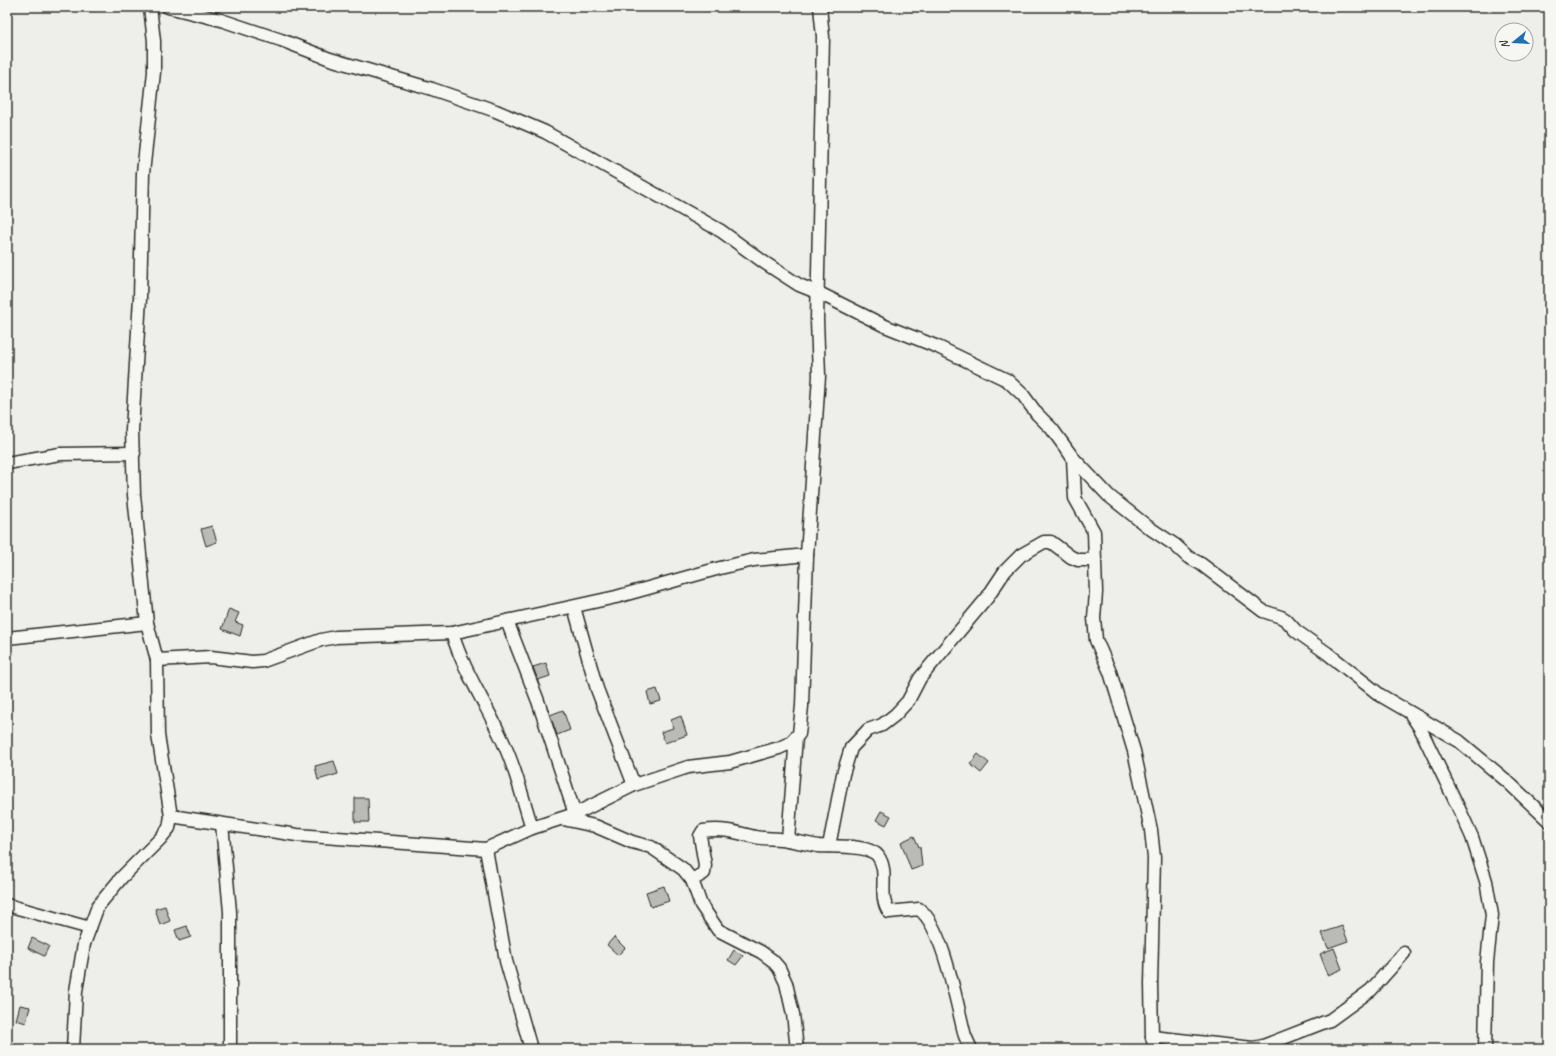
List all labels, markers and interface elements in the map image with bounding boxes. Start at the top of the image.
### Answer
north arrow [1494,22,1534,62]
text: N [1496,38,1512,50]

